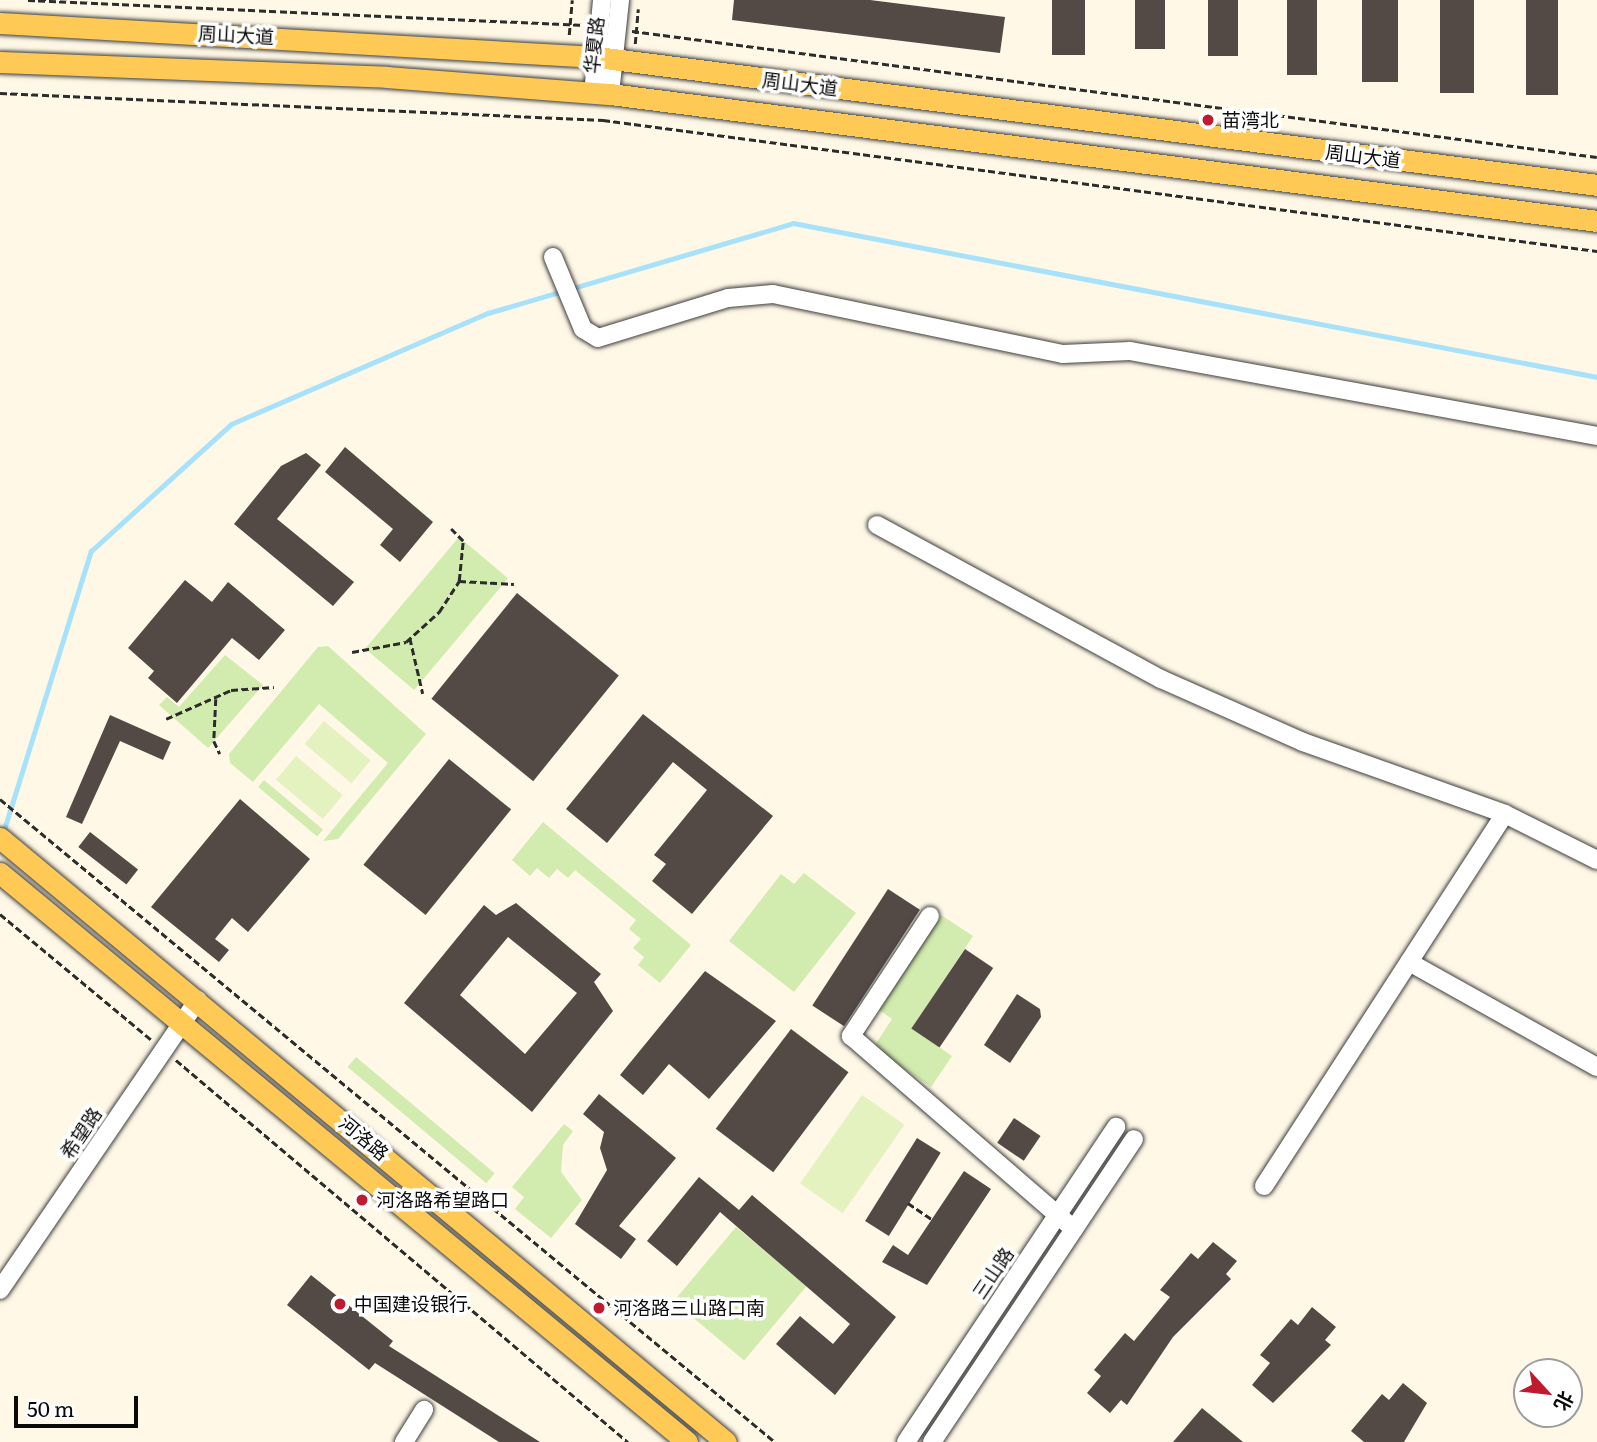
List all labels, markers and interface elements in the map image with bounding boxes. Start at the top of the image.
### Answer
street label: 华夏路 [580,15,608,75]
street label: 周山大道 [197,22,275,48]
street label: 周山大道 [761,68,839,100]
place label: 苗湾北 [1222,109,1279,131]
marker: 苗湾北 [1200,112,1216,128]
street label: 周山大道 [1324,140,1402,172]
street label: 希望路 [56,1103,106,1163]
street label: 河洛路 [335,1111,393,1165]
place label: 河洛路希望路口 [376,1189,509,1211]
marker: 河洛路希望路口 [354,1192,370,1208]
street label: 三山路 [968,1243,1018,1303]
place label: 中国建设银行 [354,1293,468,1315]
marker: 中国建设银行 [332,1296,348,1312]
place label: 河洛路三山路口南 [613,1297,765,1319]
marker: 河洛路三山路口南 [591,1300,607,1316]
north arrow [1513,1358,1583,1428]
scale bar [18,1382,142,1426]
text: 北 [1548,1387,1582,1416]
text: 50 m [27,1392,74,1423]

